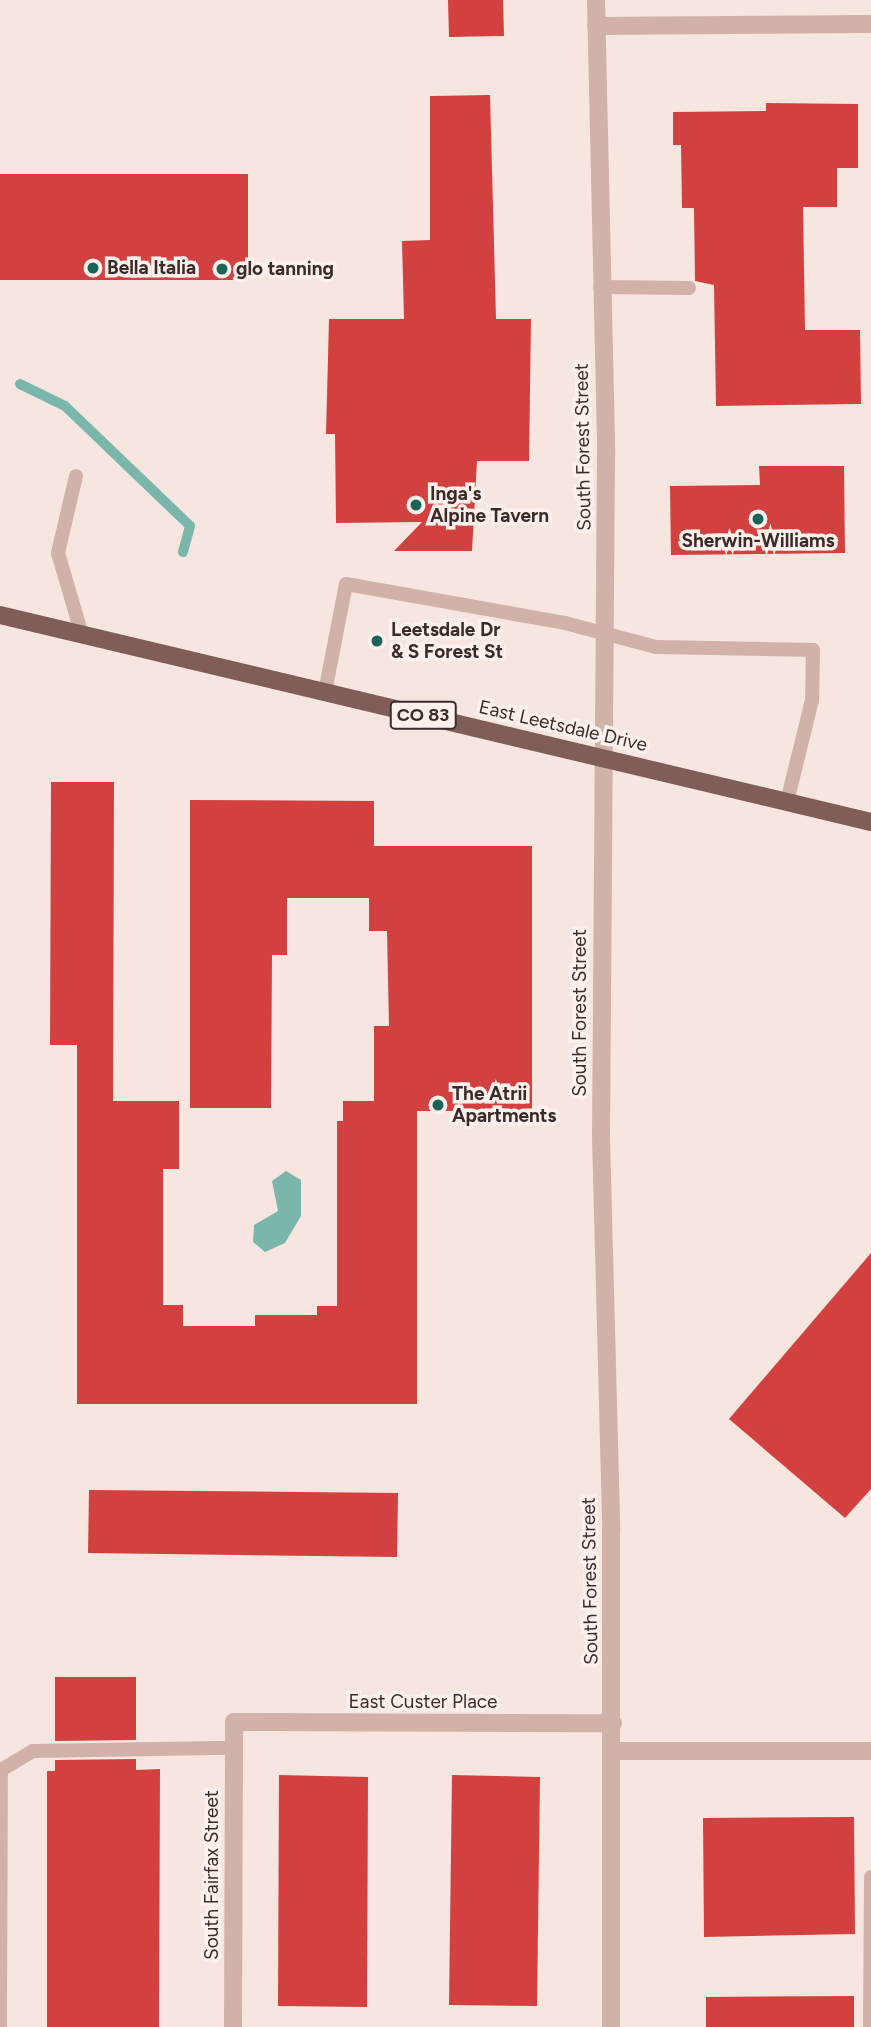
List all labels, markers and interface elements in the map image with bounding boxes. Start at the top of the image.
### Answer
place label: Bella Italia [107,257,196,279]
place label: glo tanning [236,258,334,280]
marker: Bella Italia [85,260,101,276]
marker: glo tanning [214,261,230,277]
street label: South Forest Street [570,363,596,531]
place label: Inga's Alpine Tavern [430,483,549,527]
marker: Inga's Alpine Tavern [408,497,424,513]
marker: Sherwin-Williams [750,511,766,527]
place label: Sherwin-Williams [681,530,835,552]
place label: Leetsdale Dr & S Forest St [391,619,503,663]
marker: Leetsdale Dr & S Forest St [369,633,385,649]
street label: East Leetsdale Drive [476,696,650,756]
road number: CO 83 [388,700,458,730]
street label: South Forest Street [569,929,591,1097]
place label: The Atrii Apartments [452,1083,556,1127]
marker: The Atrii Apartments [430,1097,446,1113]
street label: South Forest Street [577,1497,603,1665]
street label: East Custer Place [349,1691,497,1713]
street label: South Fairfax Street [201,1790,223,1960]

